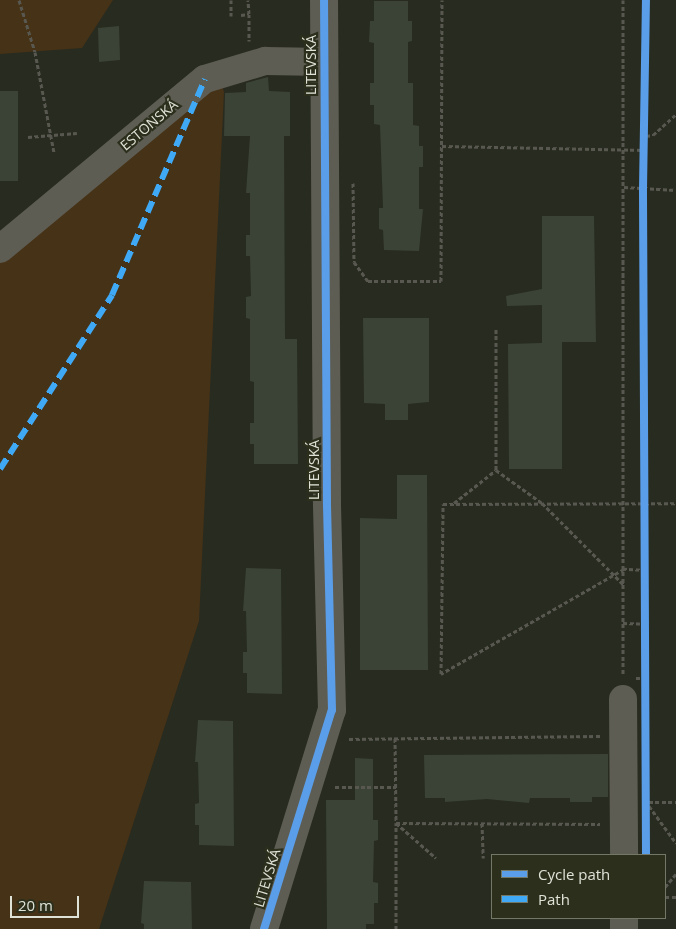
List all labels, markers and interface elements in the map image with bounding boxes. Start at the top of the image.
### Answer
street label: LITEVSKÁ [303,35,319,95]
street label: ESTONSKÁ [117,96,181,154]
street label: LITEVSKÁ [306,440,322,500]
street label: LITEVSKÁ [250,847,284,909]
legend [491,854,666,919]
text: Cycle path [538,864,610,884]
scale bar [12,886,81,918]
text: Path [538,889,570,909]
text: 20 m [18,895,53,915]

